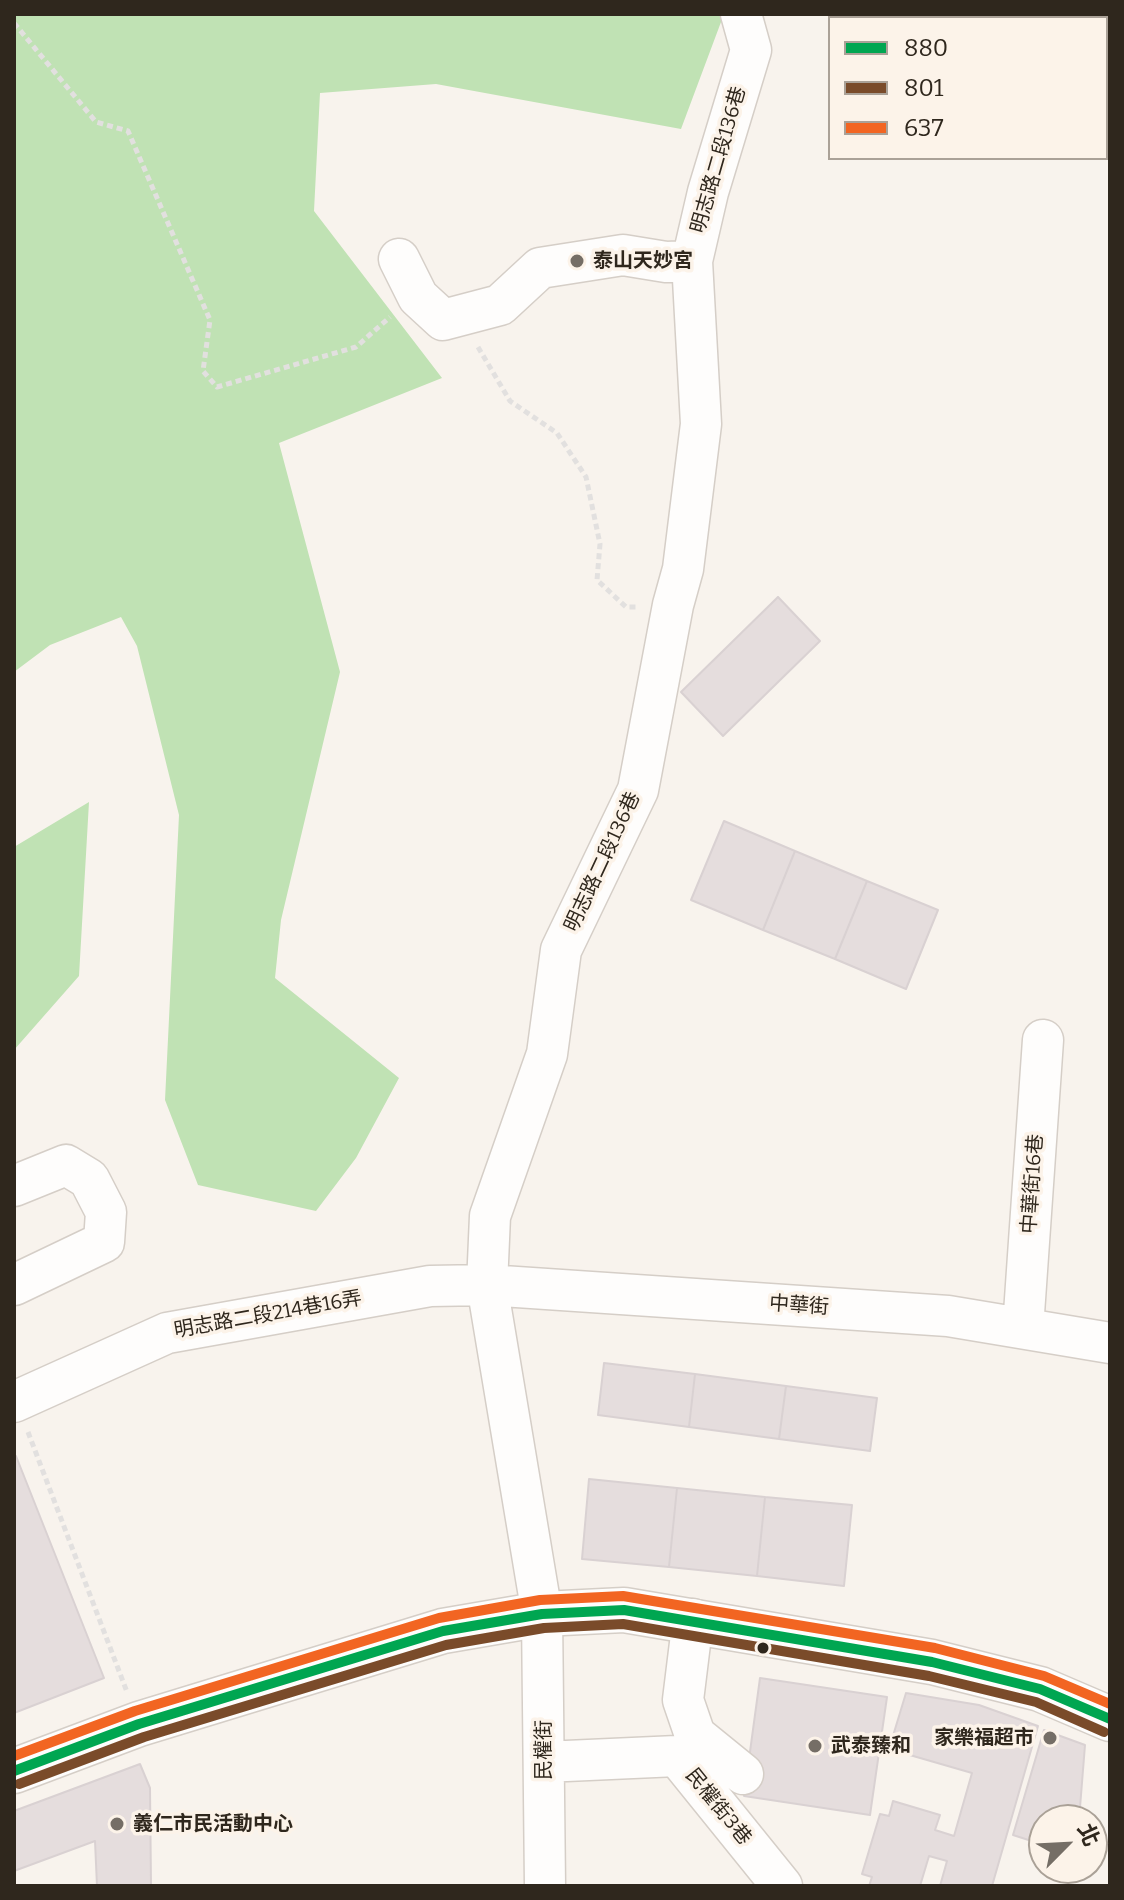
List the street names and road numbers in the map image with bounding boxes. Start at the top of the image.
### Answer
street label: 明志路二段136巷 [687,84,751,236]
street label: 明志路二段136巷 [560,788,646,936]
street label: 中華街16巷 [1018,1133,1048,1235]
street label: 明志路二段214巷16弄 [172,1287,364,1343]
street label: 中華街 [768,1292,830,1320]
street label: 民權街 [532,1720,556,1780]
street label: 民權街3巷 [680,1764,756,1850]

